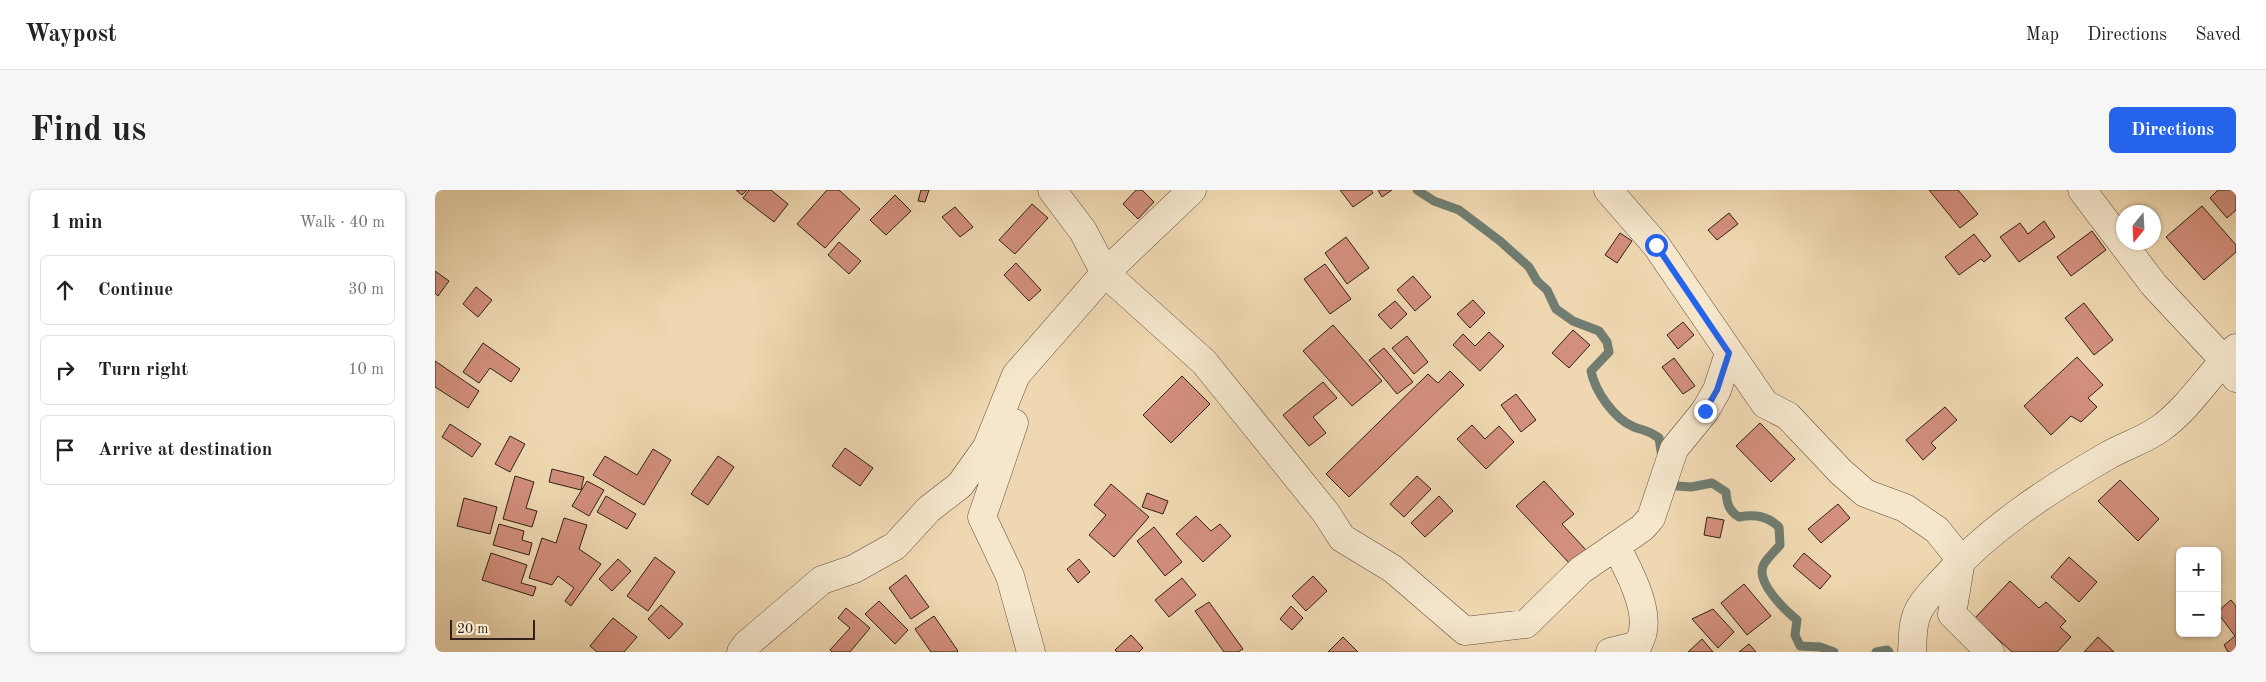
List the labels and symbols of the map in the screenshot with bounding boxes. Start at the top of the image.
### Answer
north arrow [2116,205,2161,250]
route start [1645,234,1668,257]
route end [1694,400,1717,423]
scale bar [450,617,535,640]

